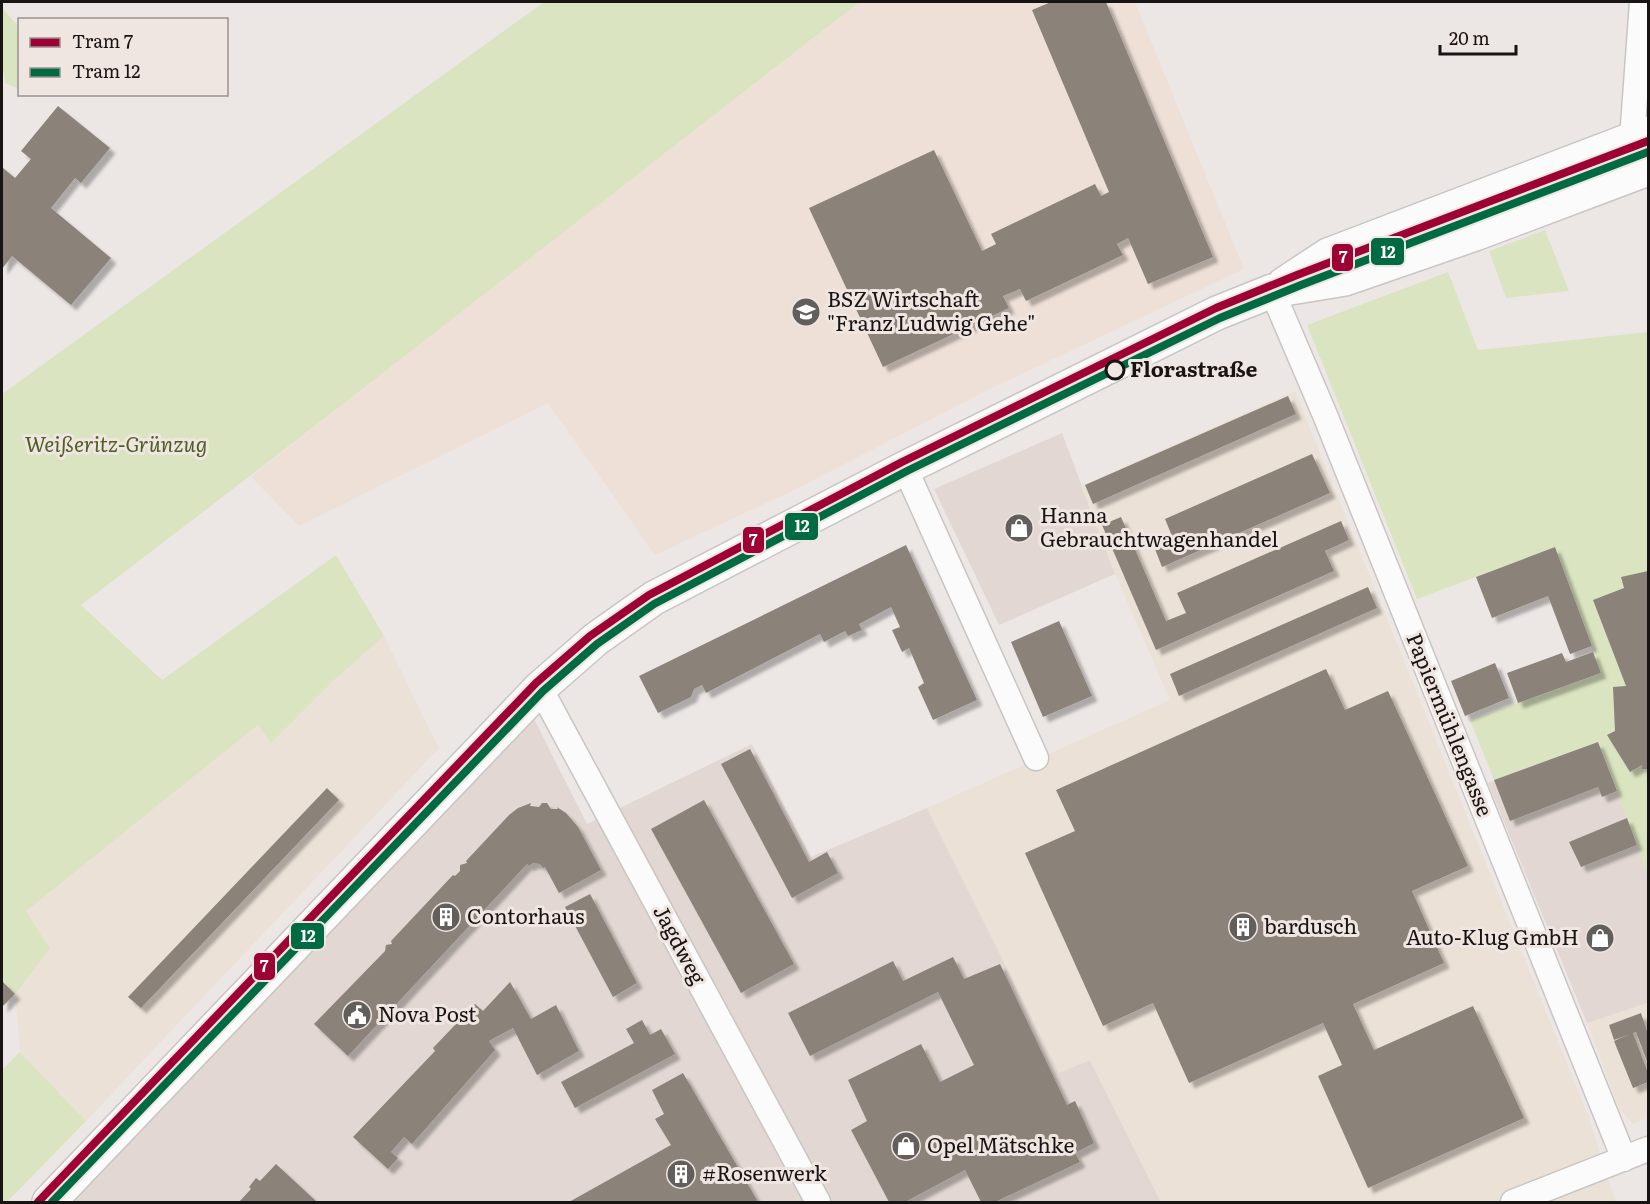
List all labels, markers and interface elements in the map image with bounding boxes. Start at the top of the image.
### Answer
legend [18,18,228,96]
scale bar [1440,18,1516,56]
text: 20 m [1449,24,1490,51]
text: Tram 7 [72,27,133,54]
text: Tram 12 [72,57,140,84]
line badge: 12 [1370,237,1405,266]
text: 12 [1380,239,1396,263]
line badge: 7 [1331,243,1354,272]
text: 7 [1339,244,1348,268]
place label: BSZ Wirtschaft "Franz Ludwig Gehe" [827,282,1035,337]
school or university icon: BSZ Wirtschaft "Franz Ludwig Gehe" [790,296,822,328]
place label: Florastraße [1130,352,1258,383]
marker: Florastraße [1105,360,1125,380]
park label: Weißeritz-Grünzug [25,427,207,458]
place label: Hanna Gebrauchtwagenhandel [1040,498,1278,553]
line badge: 12 [784,512,819,541]
shop icon: Hanna Gebrauchtwagenhandel [1003,512,1035,544]
text: 12 [794,513,810,537]
line badge: 7 [742,526,765,554]
text: 7 [749,527,758,551]
street label: Papiermühlengasse [1400,628,1502,820]
street label: Jagdweg [647,898,715,989]
place label: Contorhaus [467,899,585,930]
building icon: Contorhaus [430,901,462,933]
place label: bardusch [1264,909,1357,940]
building icon: bardusch [1227,911,1259,943]
place label: Auto-Klug GmbH [1406,920,1579,951]
line badge: 12 [290,922,325,950]
shop icon: Auto-Klug GmbH [1584,922,1616,954]
text: 12 [300,923,316,947]
line badge: 7 [253,952,276,981]
text: 7 [260,953,269,977]
place label: Nova Post [378,997,477,1028]
public building icon: Nova Post [341,999,373,1031]
place label: Opel Mätschke [927,1128,1074,1159]
shop icon: Opel Mätschke [890,1130,922,1162]
place label: #Rosenwerk [702,1156,827,1187]
building icon: #Rosenwerk [665,1158,697,1190]

